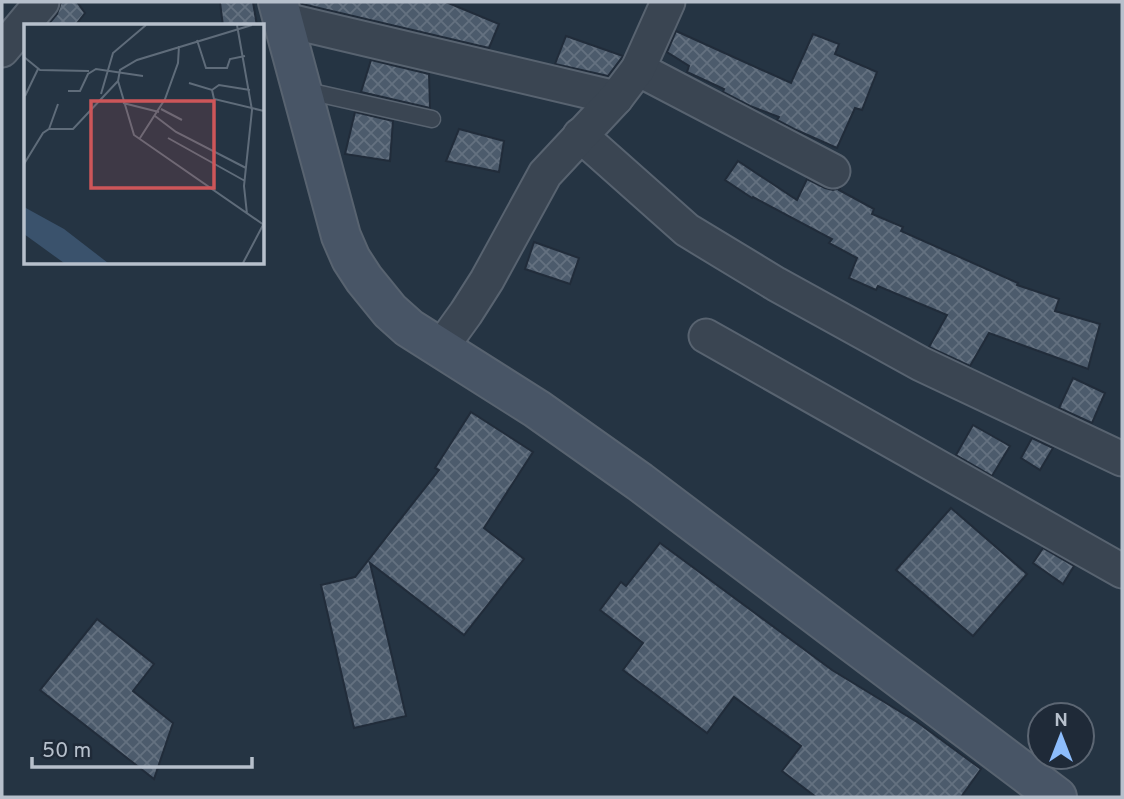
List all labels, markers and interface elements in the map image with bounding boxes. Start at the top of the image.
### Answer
inset map [24,24,264,264]
north arrow [1026,701,1096,771]
text: N [1054,709,1068,733]
scale bar [32,726,252,770]
text: 50 m [42,738,91,765]

